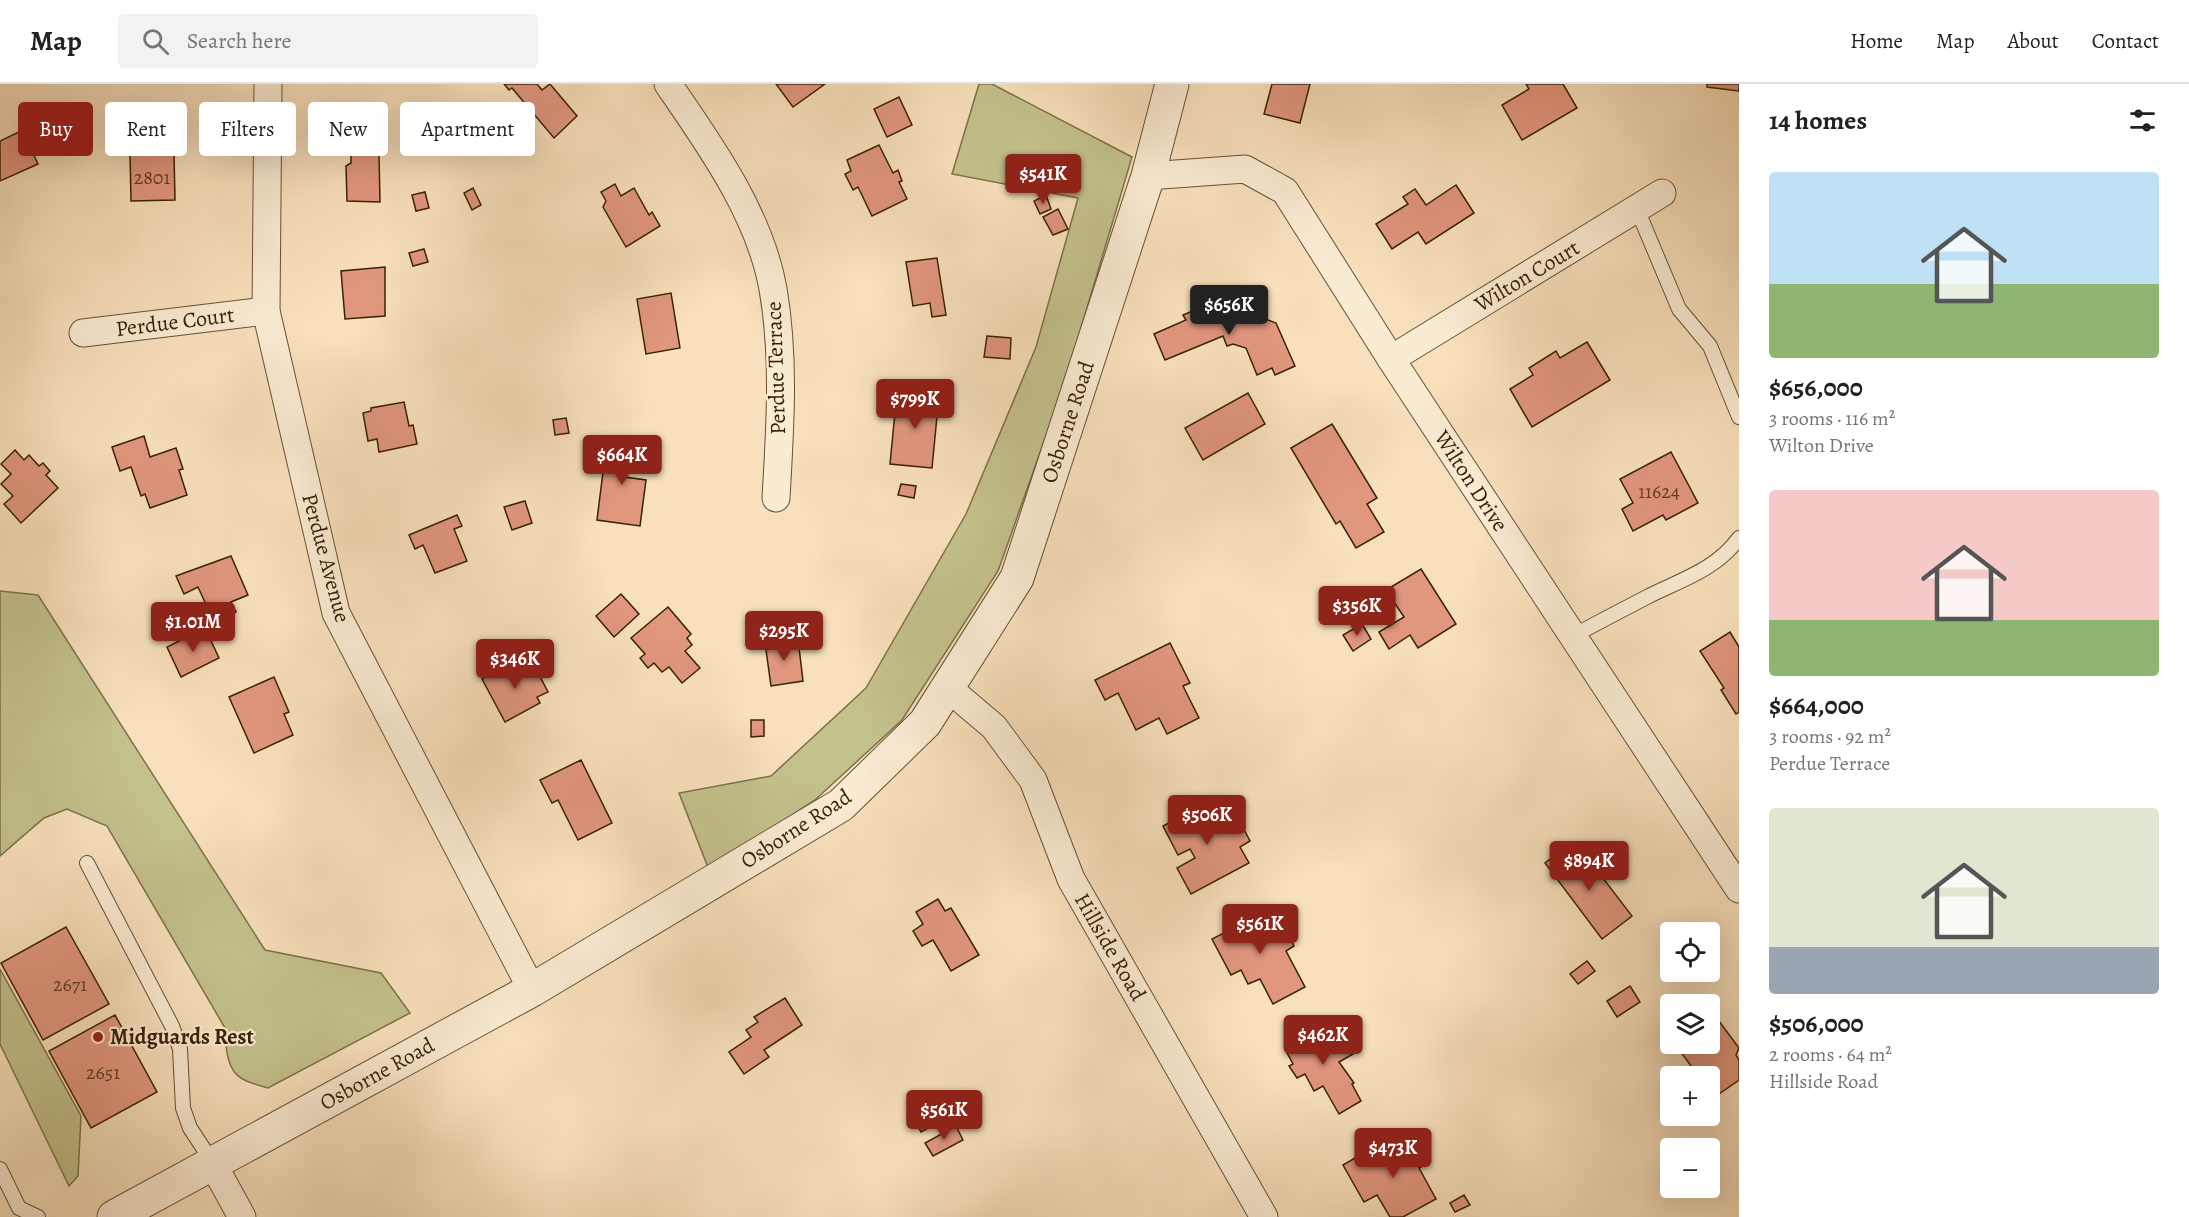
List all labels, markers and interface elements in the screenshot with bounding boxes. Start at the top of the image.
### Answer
search box [118,14,538,68]
text: Map [30,22,82,60]
icon: search [139,25,172,58]
text: Search here [187,26,291,56]
text: Home [1850,27,1903,55]
text: Map [1936,27,1974,55]
text: About [2007,27,2059,55]
text: Contact [2092,27,2159,55]
chip: Buy [18,102,93,156]
chip: Rent [105,102,187,156]
chip: Filters [199,102,296,156]
chip: New [308,102,388,156]
chip: Apartment [400,102,535,156]
text: 14 homes [1769,103,1867,138]
icon: filters [2126,104,2159,137]
pin: $541K [1001,154,1085,205]
text: $541K [1019,160,1067,187]
house number: 2801 [134,164,171,191]
icon: home [1910,211,2018,319]
street label: Wilton Court [1468,233,1585,320]
pin: $656K [1187,285,1271,336]
text: $656K [1204,291,1254,318]
street label: Perdue Court [114,300,236,344]
street label: Perdue Terrace [759,301,793,435]
street label: Osborne Road [1034,357,1102,487]
text: $656,000 [1769,370,1863,405]
pin: $799K [873,379,957,430]
text: $799K [890,385,940,412]
text: 3 rooms · 116 m² [1769,405,1895,432]
street label: Wilton Drive [1426,424,1515,537]
text: Wilton Drive [1769,432,1874,459]
pin: $664K [580,435,664,486]
text: $664K [597,441,647,468]
house number: 11624 [1638,478,1680,505]
street label: Perdue Avenue [294,490,358,626]
icon: home [1910,529,2018,637]
pin: $356K [1315,586,1399,637]
text: $356K [1333,592,1381,619]
pin: $1.01M [144,602,242,653]
text: $1.01M [165,608,221,635]
pin: $295K [742,611,826,662]
text: $295K [759,617,809,644]
pin: $346K [473,639,557,690]
text: $346K [490,645,540,672]
text: $664,000 [1769,688,1864,723]
text: 3 rooms · 92 m² [1769,723,1891,750]
text: Perdue Terrace [1769,750,1890,777]
street label: Osborne Road [735,782,857,876]
pin: $506K [1165,795,1249,846]
text: $506K [1182,801,1232,828]
pin: $894K [1547,841,1631,892]
text: $894K [1564,847,1614,874]
icon: home [1910,847,2018,955]
street label: Hillside Road [1067,887,1153,1007]
pin: $561K [1218,904,1302,955]
text: $561K [1236,910,1284,937]
map controls [1660,922,1720,1198]
button: locate [1660,922,1720,982]
house number: 2671 [53,971,87,998]
button: layers [1660,994,1720,1054]
text: $506,000 [1769,1006,1864,1041]
pin: $462K [1281,1015,1365,1066]
text: $462K [1298,1021,1348,1048]
place label: Midguards Rest [110,1022,254,1052]
marker: Midguards Rest [91,1030,105,1044]
street label: Osborne Road [314,1030,440,1118]
text: 2 rooms · 64 m² [1769,1041,1892,1068]
house number: 2651 [86,1059,120,1086]
button: + [1660,1066,1720,1126]
text: Hillside Road [1769,1068,1878,1095]
pin: $561K [902,1090,986,1141]
text: $561K [920,1096,968,1123]
pin: $473K [1351,1128,1435,1179]
text: $473K [1369,1134,1418,1161]
button: − [1660,1138,1720,1198]

